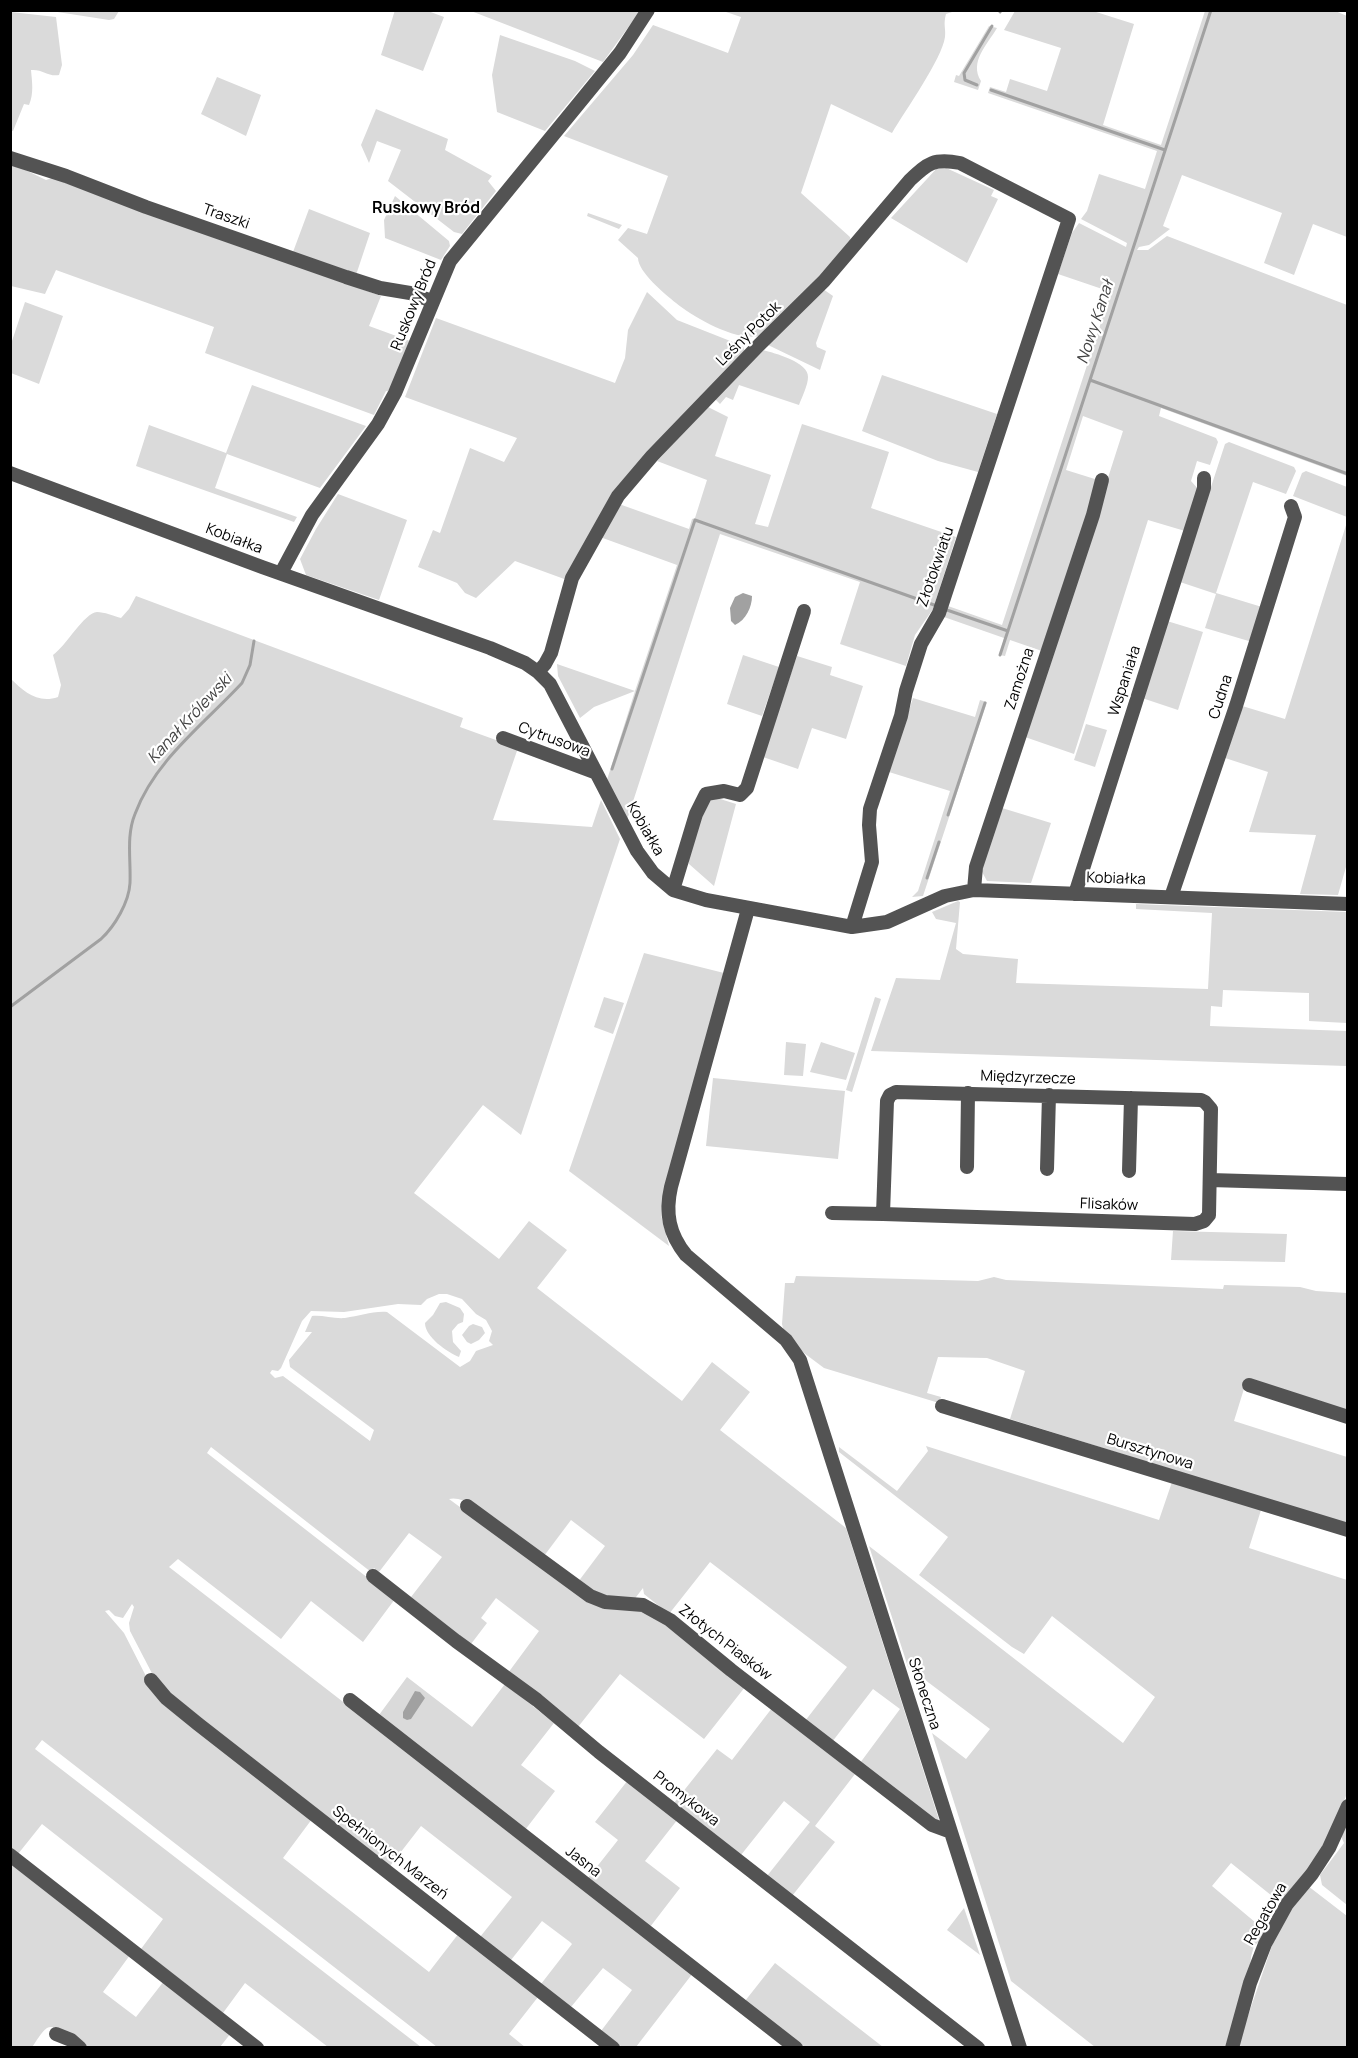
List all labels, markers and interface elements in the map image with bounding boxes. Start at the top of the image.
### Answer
district label: Ruskowy Bród [372,199,480,219]
street label: Traszki [200,201,252,233]
street label: Ruskowy Bród [388,257,440,353]
water label: Nowy Kanał [1073,278,1119,366]
street label: Leśny Potok [713,298,785,370]
street label: Kobiałka [203,520,265,558]
street label: Złotokwiatu [914,524,958,610]
street label: Wspaniała [1105,643,1145,719]
street label: Zamożna [1002,646,1038,712]
water label: Kanał Królewski [144,670,236,768]
street label: Cudna [1205,672,1237,722]
street label: Cytrusowa [515,719,593,761]
street label: Kobiałka [622,799,668,859]
street label: Kobiałka [1086,869,1146,889]
street label: Międzyrzecze [980,1067,1076,1089]
street label: Flisaków [1080,1195,1138,1215]
street label: Bursztynowa [1105,1430,1195,1474]
street label: Złotych Piasków [675,1601,775,1685]
street label: Słoneczna [904,1656,944,1732]
street label: Promykowa [649,1768,723,1830]
street label: Spełnionych Marzeń [329,1802,451,1904]
street label: Jasna [562,1842,604,1882]
street label: Regatowa [1241,1880,1291,1948]

